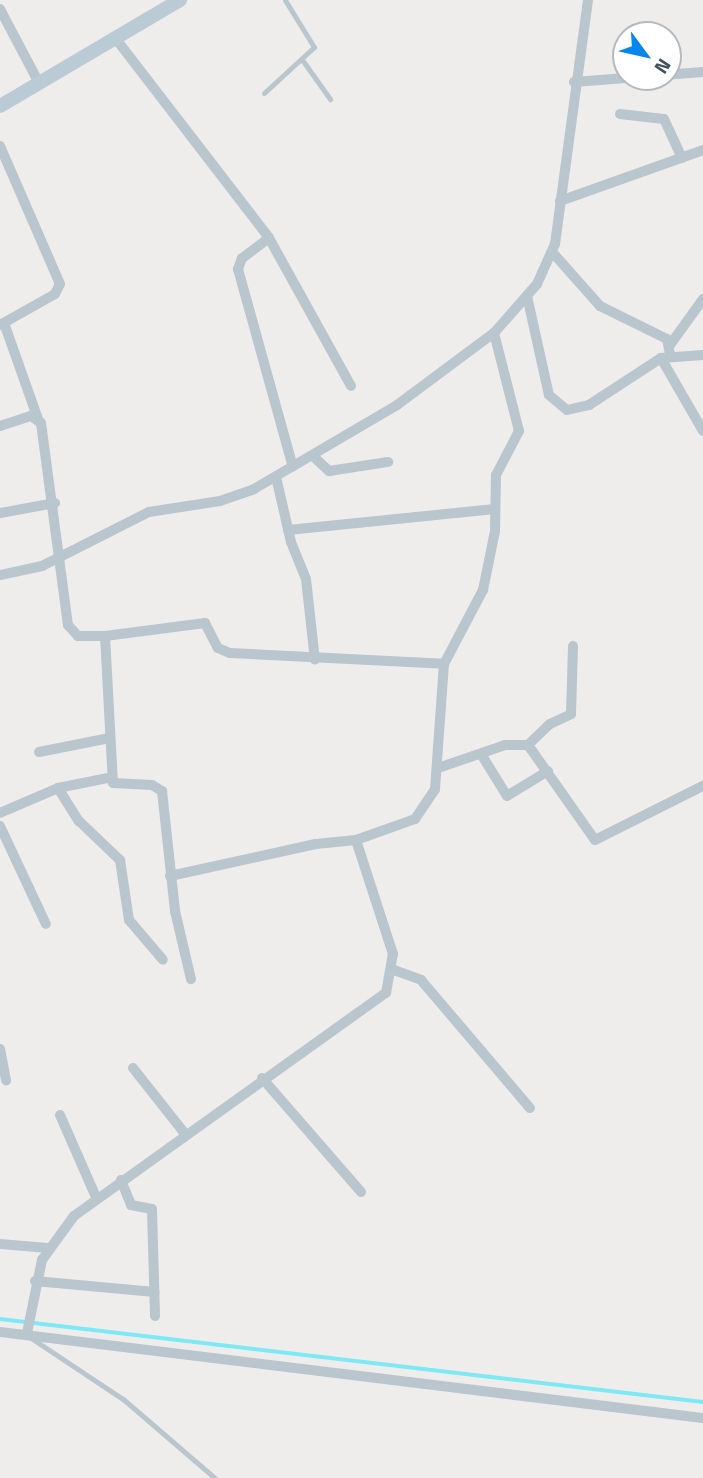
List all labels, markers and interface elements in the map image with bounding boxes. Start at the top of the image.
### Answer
north arrow [612,21,682,91]
text: N [648,53,679,80]

